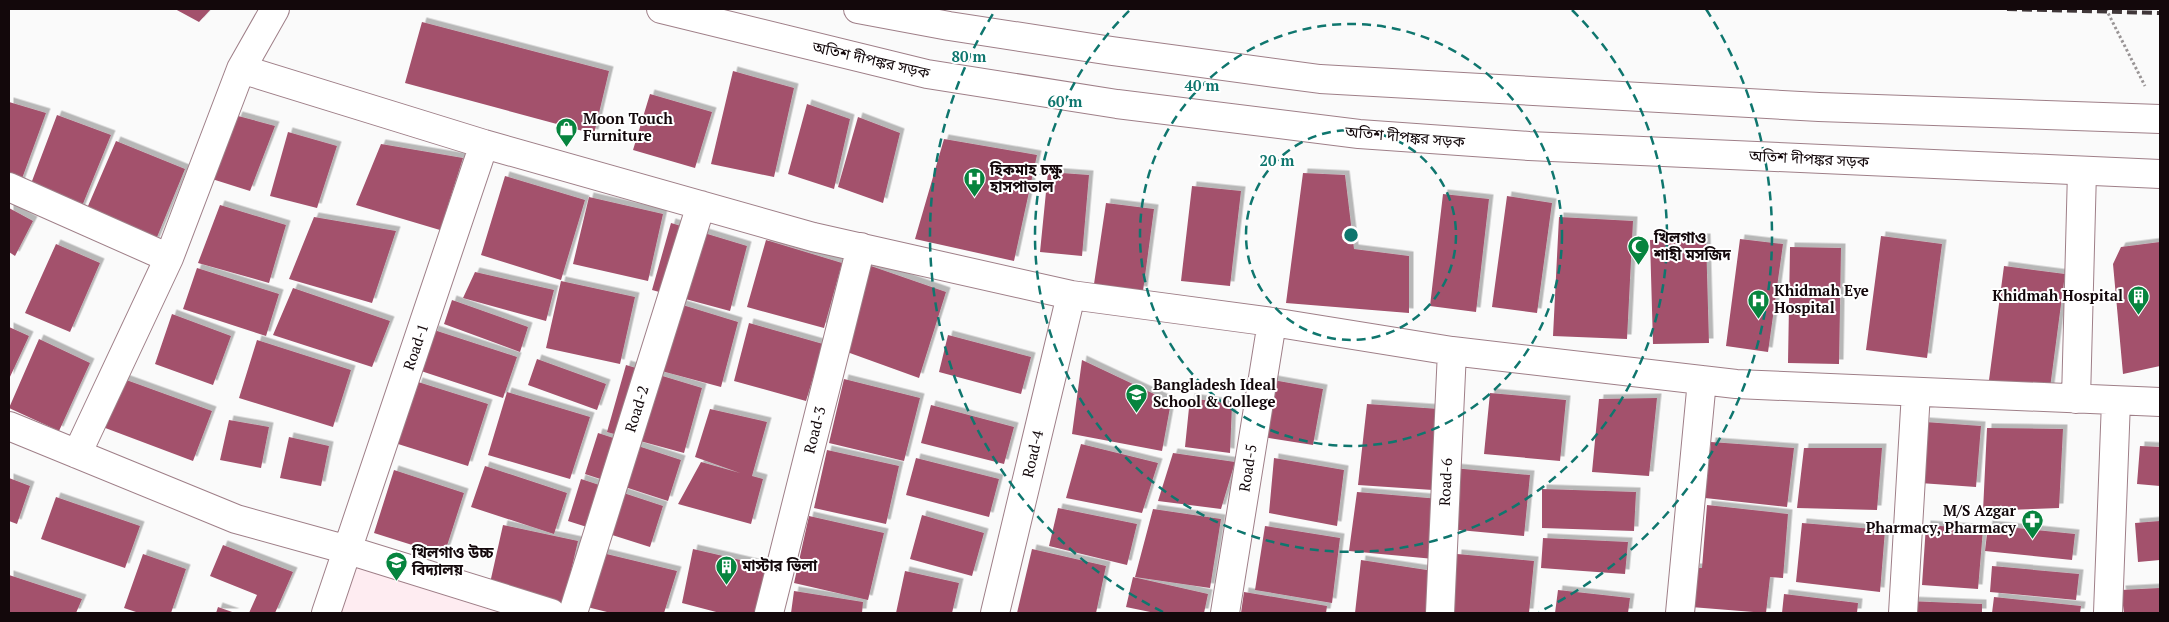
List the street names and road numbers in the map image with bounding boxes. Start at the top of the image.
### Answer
street label: অতিশ দীপঙ্কর সড়ক [810,36,933,82]
street label: অতিশ দীপঙ্কর সড়ক [1343,121,1467,151]
street label: অতিশ দীপঙ্কর সড়ক [1748,145,1870,171]
street label: Road-1 [398,321,432,373]
street label: Road-2 [619,383,653,435]
street label: Road-3 [799,404,830,455]
street label: Road-4 [1017,428,1047,479]
street label: Road-5 [1233,443,1261,493]
street label: Road-6 [1434,458,1456,506]

